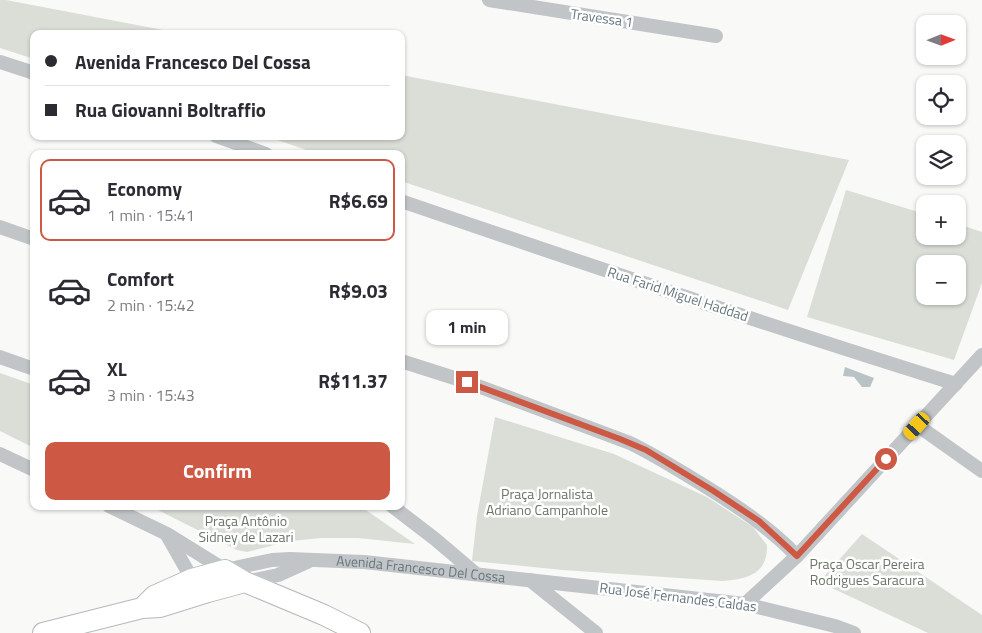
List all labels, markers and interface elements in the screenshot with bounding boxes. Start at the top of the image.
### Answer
street label: Travessa 1 [570,3,635,32]
north arrow [916,15,966,65]
map controls [916,15,966,305]
text: Avenida Francesco Del Cossa [75,47,311,76]
button: locate [916,75,966,125]
text: Rua Giovanni Boltraffio [75,95,266,124]
button: layers [916,135,966,185]
text: Economy [107,174,182,203]
icon: car [47,178,92,223]
text: R$6.69 [329,186,388,215]
button: + [916,195,966,245]
text: 1 min · 15:41 [107,203,195,227]
button: − [916,255,966,305]
street label: Rua Farid Miguel Haddad [605,261,751,326]
text: Comfort [107,264,174,293]
icon: car [47,268,92,313]
text: R$9.03 [329,276,388,305]
text: 2 min · 15:42 [107,293,195,317]
callout: 1 min [426,310,508,344]
text: 1 min [448,315,486,339]
text: XL [107,354,127,383]
icon: car [47,358,92,403]
text: R$11.37 [318,366,388,395]
route end [456,371,478,393]
text: 3 min · 15:43 [107,383,195,407]
car [901,410,932,442]
button: Confirm [45,442,390,500]
route start [875,448,897,470]
park label: Praça Jornalista Adriano Campanhole [486,483,608,520]
park label: Praça Antônio Sidney de Lazari [199,510,293,547]
street label: Avenida Francesco Del Cossa [336,550,507,588]
park label: Praça Oscar Pereira Rodrigues Saracura [809,553,925,590]
street label: Rua José Fernandes Caldas [598,576,758,617]

